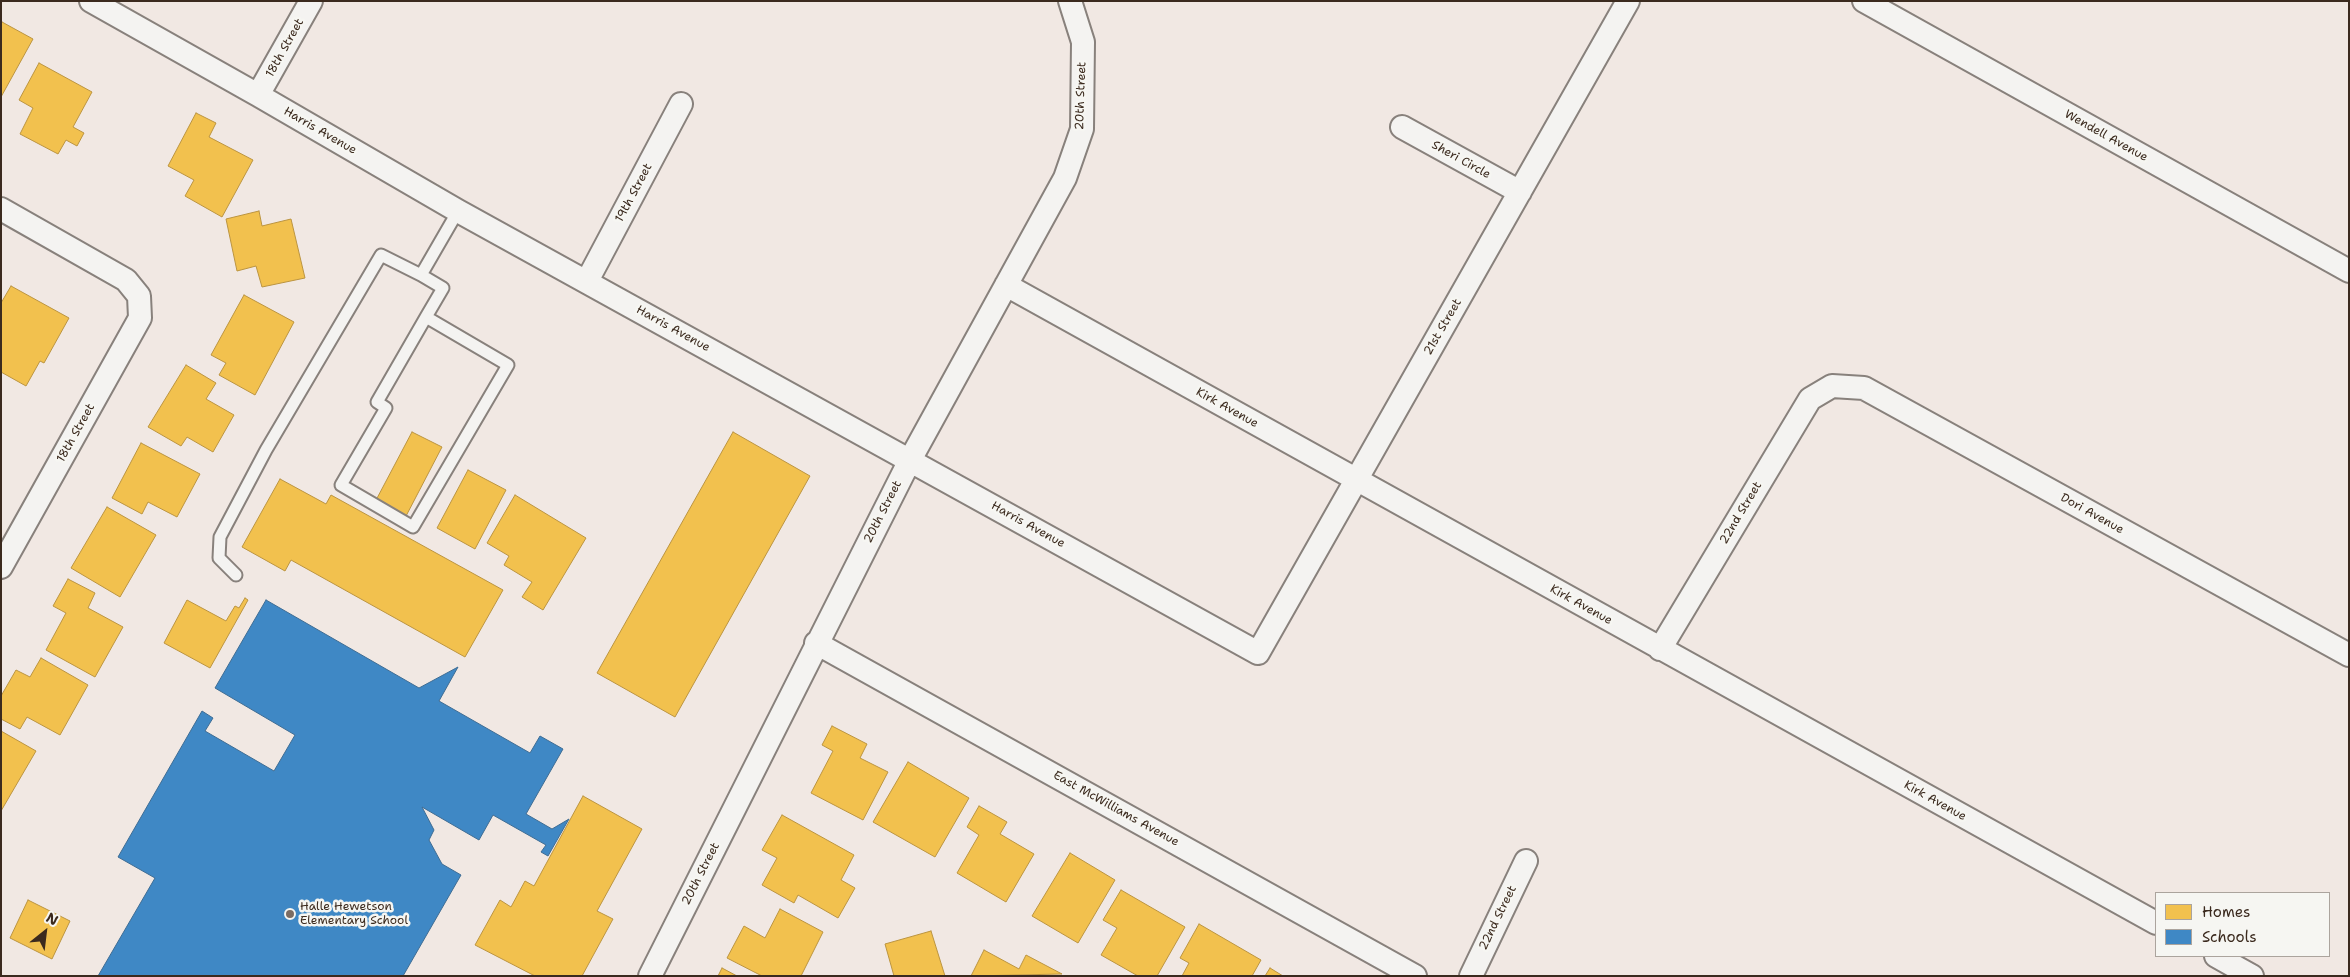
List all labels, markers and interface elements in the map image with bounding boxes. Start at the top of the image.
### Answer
street label: 18th Street [263,16,307,80]
street label: 20th Street [1073,62,1089,130]
street label: Harris Avenue [281,104,359,158]
street label: Wendell Avenue [2062,107,2150,165]
street label: Sheri Circle [1429,138,1493,182]
street label: 19th Street [612,161,656,225]
street label: 21st Street [1421,296,1465,358]
street label: Harris Avenue [634,303,712,355]
street label: Kirk Avenue [1193,385,1261,431]
street label: 18th Street [54,401,98,465]
street label: 20th Street [861,478,905,546]
street label: 22nd Street [1717,479,1765,547]
street label: Dori Avenue [2058,491,2126,537]
street label: Harris Avenue [989,499,1067,551]
street label: Kirk Avenue [1547,582,1615,628]
street label: East McWilliams Avenue [1050,768,1182,850]
street label: Kirk Avenue [1901,778,1969,824]
street label: 20th Street [679,840,723,908]
street label: 22nd Street [1476,883,1520,953]
legend [2155,892,2330,957]
place label: Halle Hewetson Elementary School [300,900,408,928]
text: Homes [2202,902,2250,922]
north arrow [20,907,70,957]
text: N [43,908,61,929]
marker: Halle Hewetson Elementary School [284,908,296,920]
text: Schools [2202,927,2257,947]

